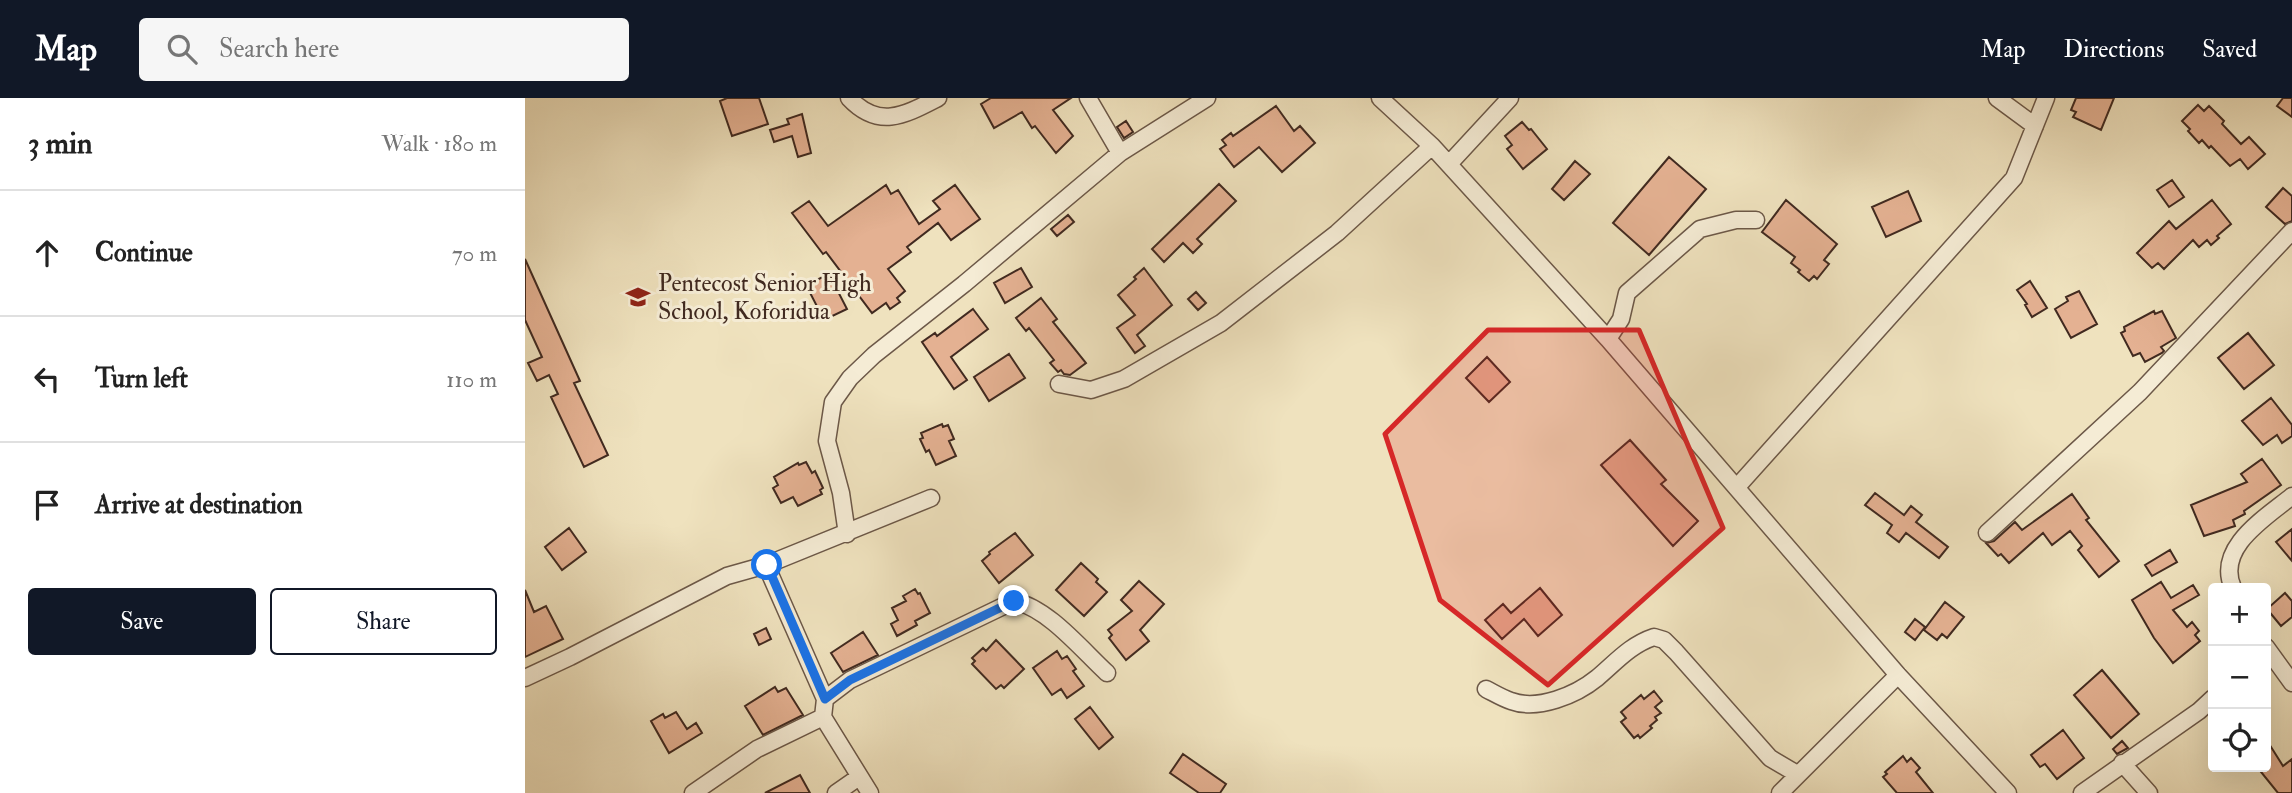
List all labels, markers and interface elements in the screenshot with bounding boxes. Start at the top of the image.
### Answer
search box [139,18,629,81]
text: Map [35,29,97,70]
icon: search [163,30,201,68]
text: Search here [219,33,339,65]
text: Map [1980,34,2025,65]
text: Directions [2063,34,2164,65]
text: Saved [2202,34,2257,65]
text: 3 min [28,125,93,162]
text: Walk · 180 m [382,129,497,158]
icon: ahead [28,234,66,272]
text: Continue [95,237,193,269]
text: 70 m [452,239,497,268]
place label: Pentecost Senior High School, Koforidua [658,268,872,327]
school or university icon: Pentecost Senior High School, Koforidua [624,283,652,311]
icon: left [28,360,66,398]
text: Turn left [95,363,188,395]
text: 110 m [446,365,497,394]
icon: arrive [28,486,66,524]
text: Arrive at destination [95,489,303,521]
route start [751,549,782,580]
map controls [2208,583,2271,772]
button: + [2208,583,2271,646]
route end [998,585,1029,616]
button: Save [28,588,256,655]
button: Share [270,588,497,655]
button: − [2208,646,2271,709]
button: locate [2208,709,2271,772]

